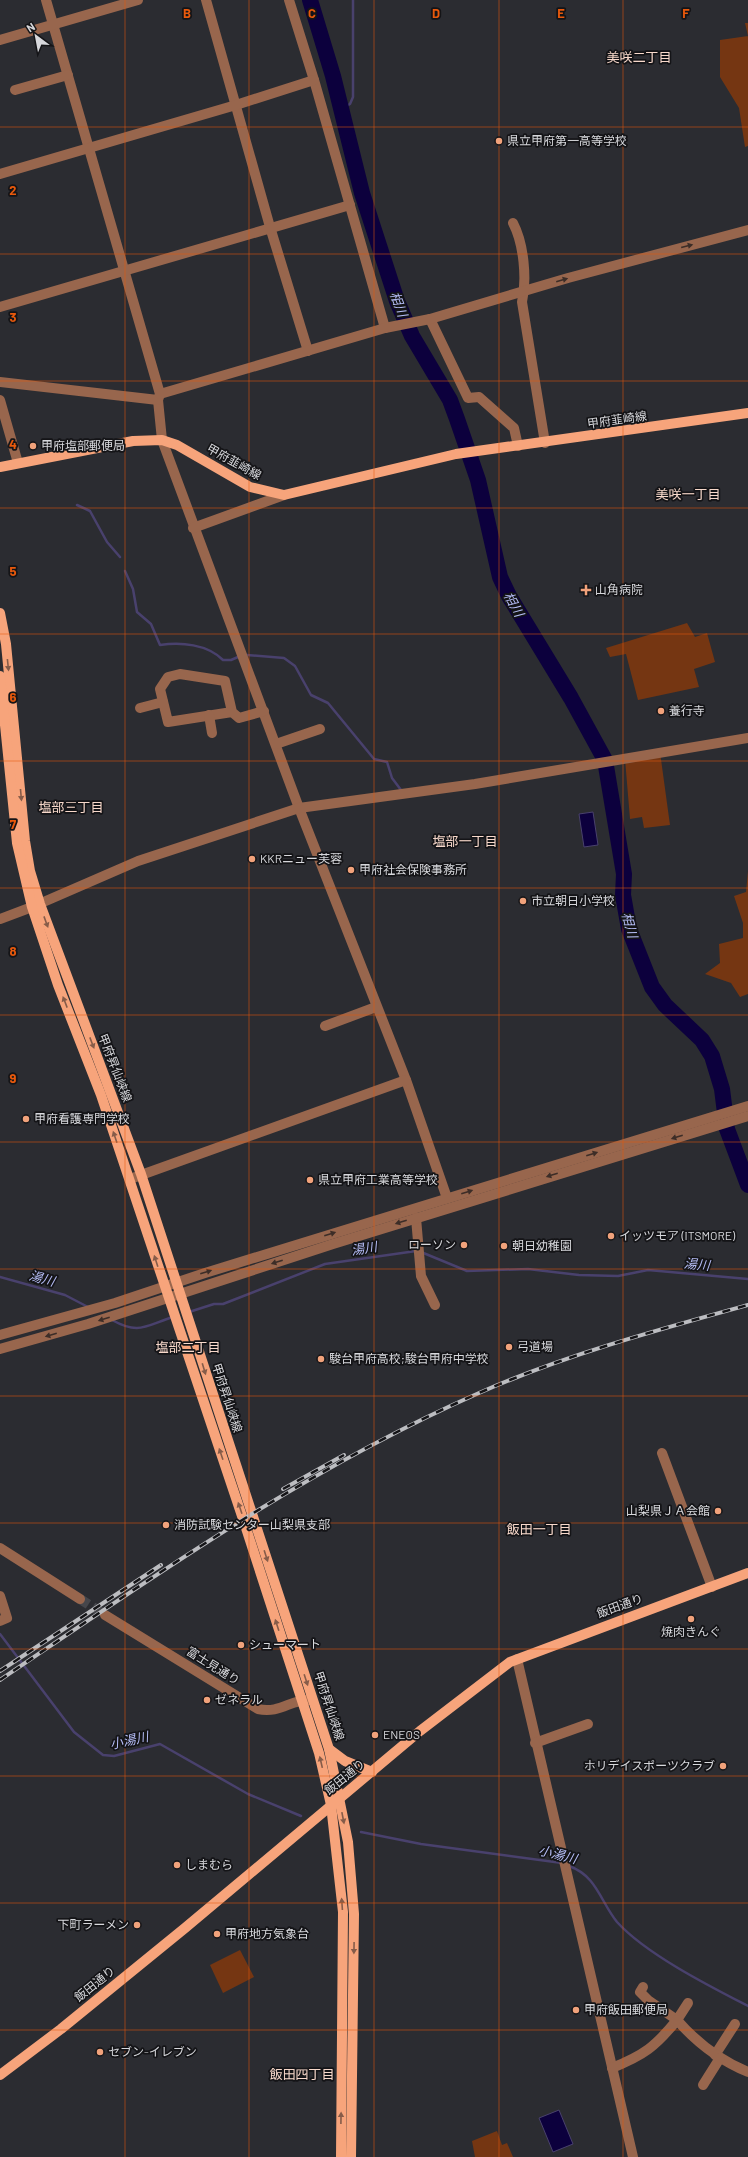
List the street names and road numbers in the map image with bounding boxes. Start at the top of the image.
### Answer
street label: 甲府韮崎線 [586,408,648,430]
street label: 甲府韮崎線 [205,440,264,482]
street label: 甲府昇仙峡線 [96,1032,135,1104]
street label: 甲府昇仙峡線 [210,1361,246,1434]
street label: 飯田通り [595,1590,645,1620]
street label: 富士見通り [184,1643,243,1687]
street label: 甲府昇仙峡線 [312,1669,348,1742]
street label: 飯田通り [321,1756,367,1797]
street label: 飯田通り [71,1963,117,2004]

